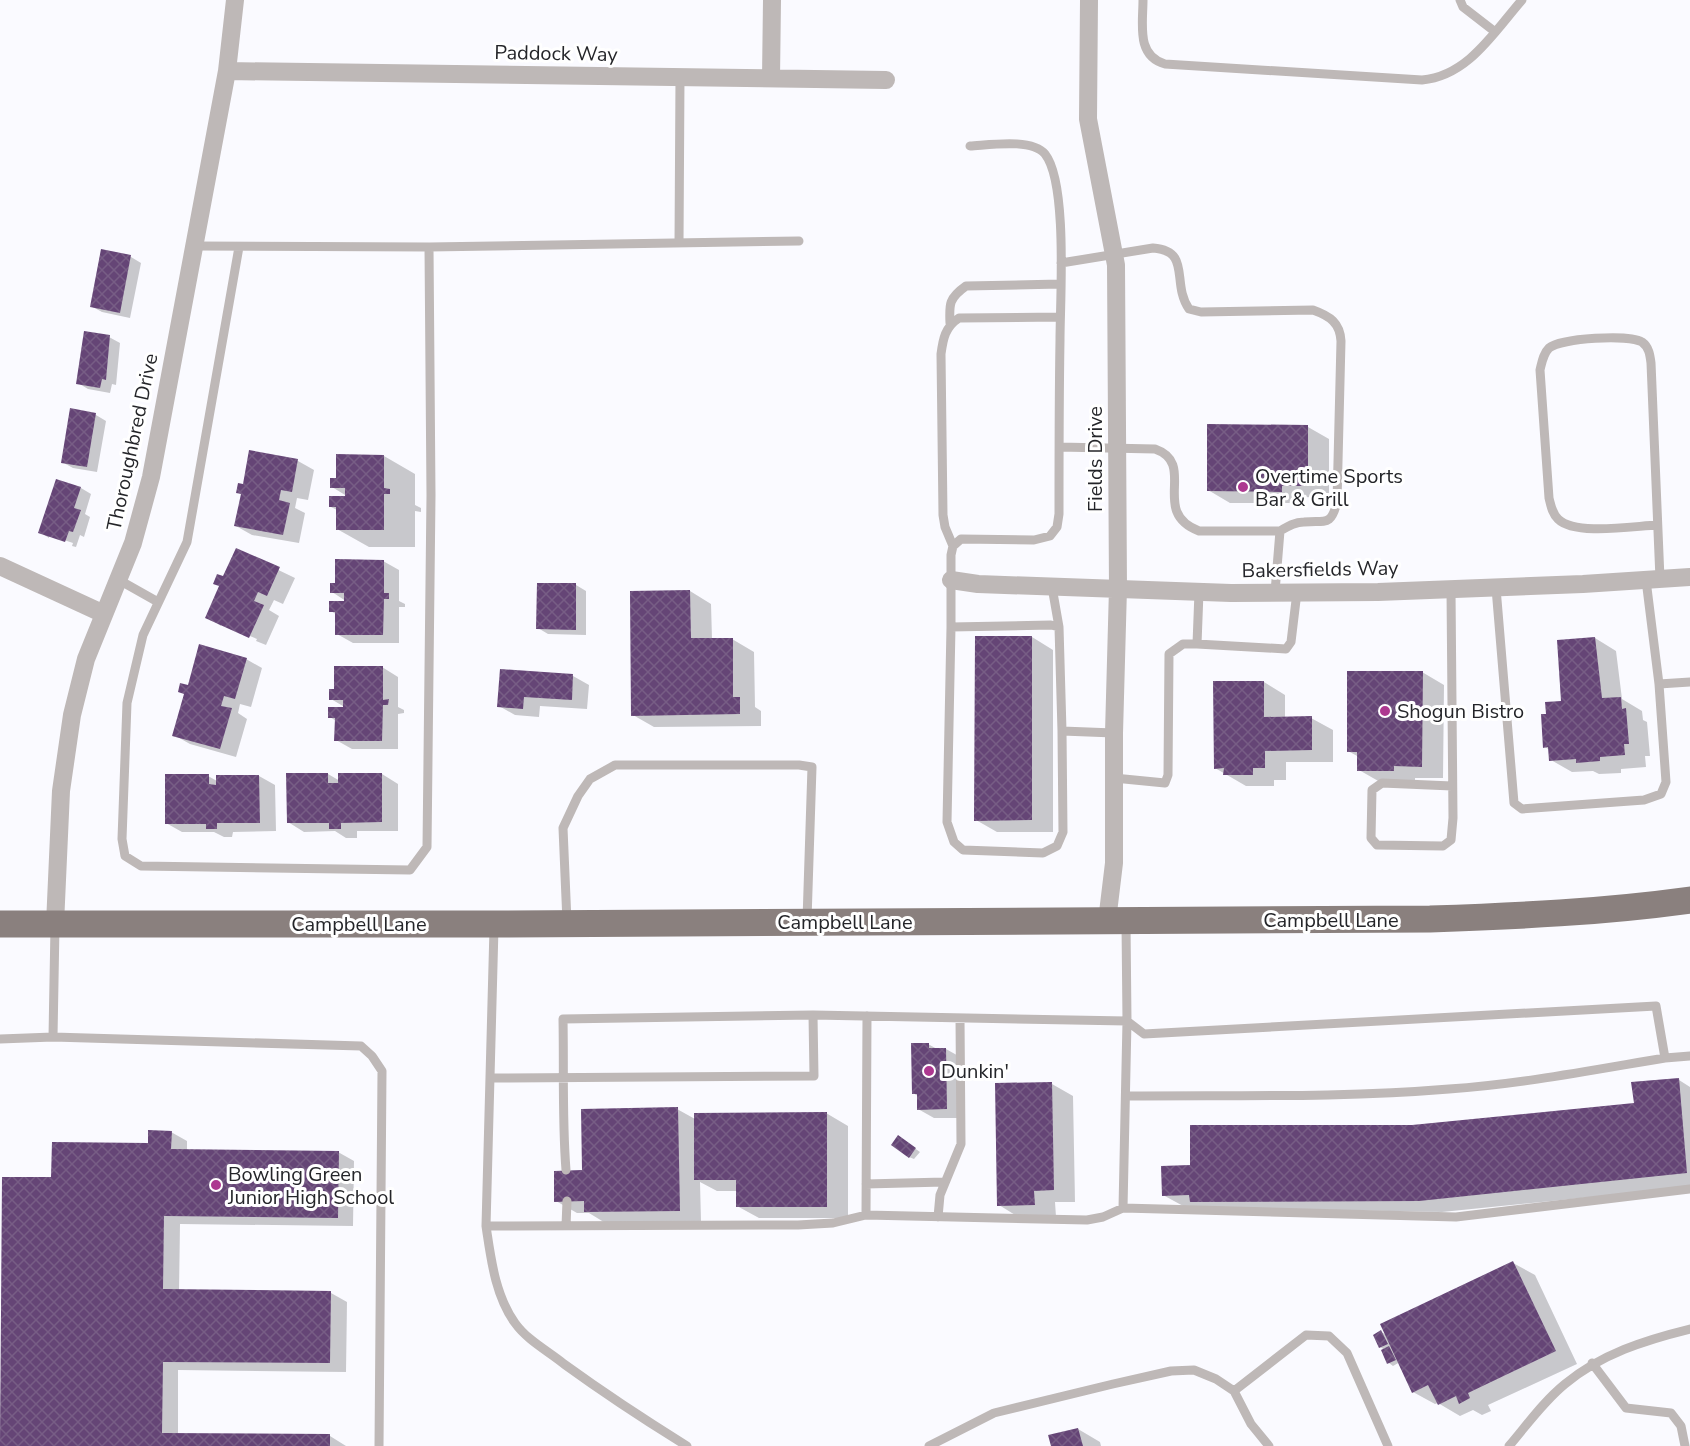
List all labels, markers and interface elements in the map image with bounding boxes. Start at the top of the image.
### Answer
street label: Paddock Way [494,39,619,68]
street label: Thoroughbred Drive [101,351,164,533]
street label: Fields Drive [1082,406,1109,512]
place label: Overtime Sports Bar & Grill [1255,463,1403,513]
marker: Overtime Sports Bar & Grill [1236,480,1250,494]
street label: Bakersfields Way [1241,555,1399,584]
place label: Shogun Bistro [1397,698,1524,725]
marker: Shogun Bistro [1378,704,1392,718]
street label: Campbell Lane [1263,907,1399,934]
street label: Campbell Lane [777,909,913,936]
street label: Campbell Lane [291,911,427,938]
place label: Dunkin' [941,1058,1009,1085]
marker: Dunkin' [922,1064,936,1078]
place label: Bowling Green Junior High School [227,1161,394,1211]
marker: Bowling Green Junior High School [209,1178,223,1192]

